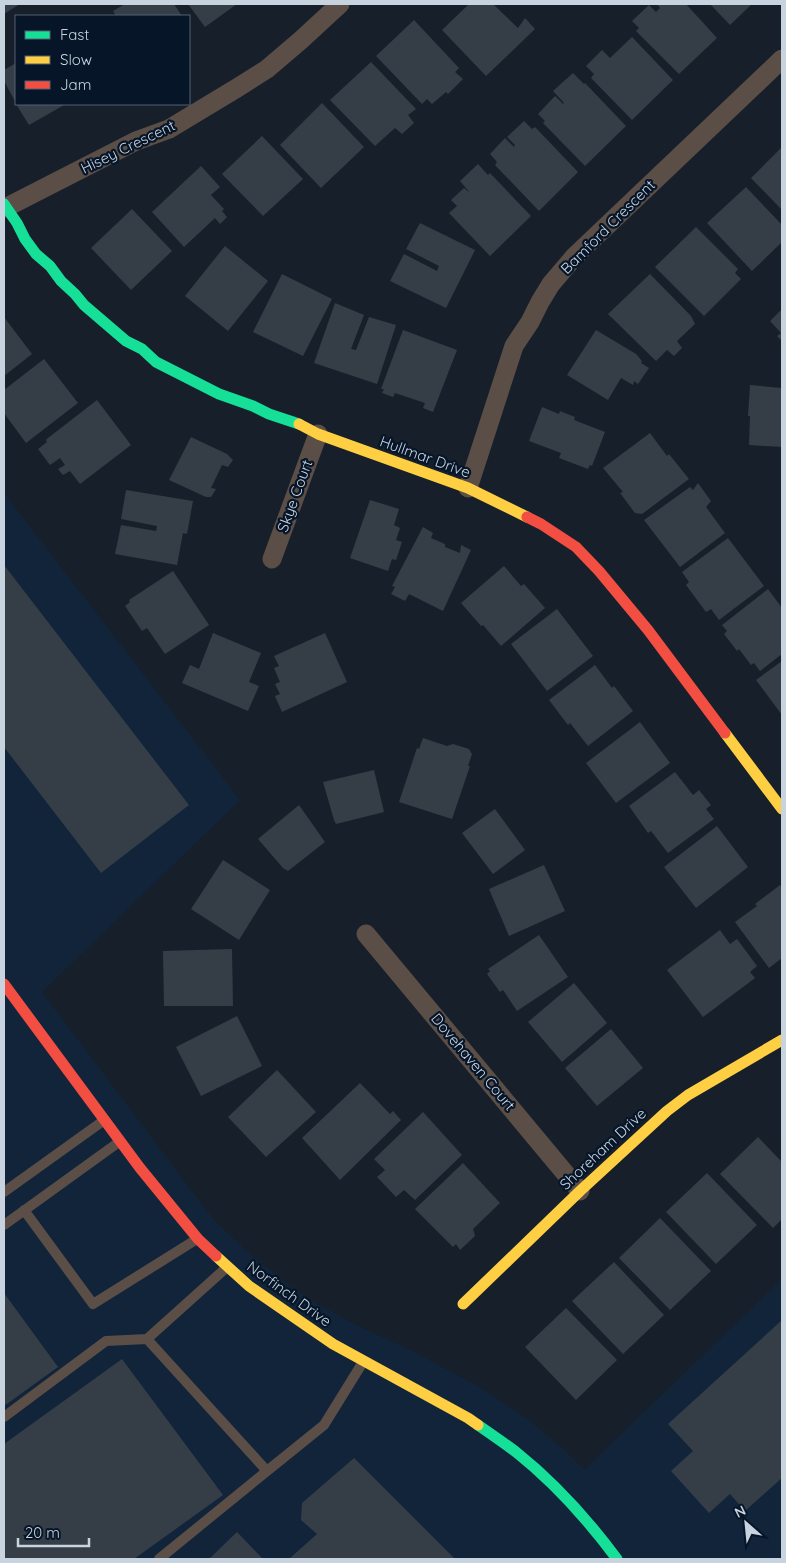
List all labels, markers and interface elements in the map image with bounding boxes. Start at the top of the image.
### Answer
legend [15,15,190,105]
text: Fast [60,25,89,44]
text: Slow [60,50,92,69]
text: Jam [60,75,91,94]
street label: Hisey Crescent [77,115,178,178]
street label: Bamford Crescent [556,175,659,278]
street label: Hullmar Drive [377,431,473,482]
street label: Skye Court [273,457,316,535]
street label: Dovehaven Court [427,1009,520,1114]
street label: Shoreham Drive [555,1104,650,1194]
street label: Norfinch Drive [243,1257,335,1331]
north arrow [721,1498,771,1548]
text: N [731,1501,749,1522]
scale bar [18,1516,89,1548]
text: 20 m [25,1523,60,1542]

